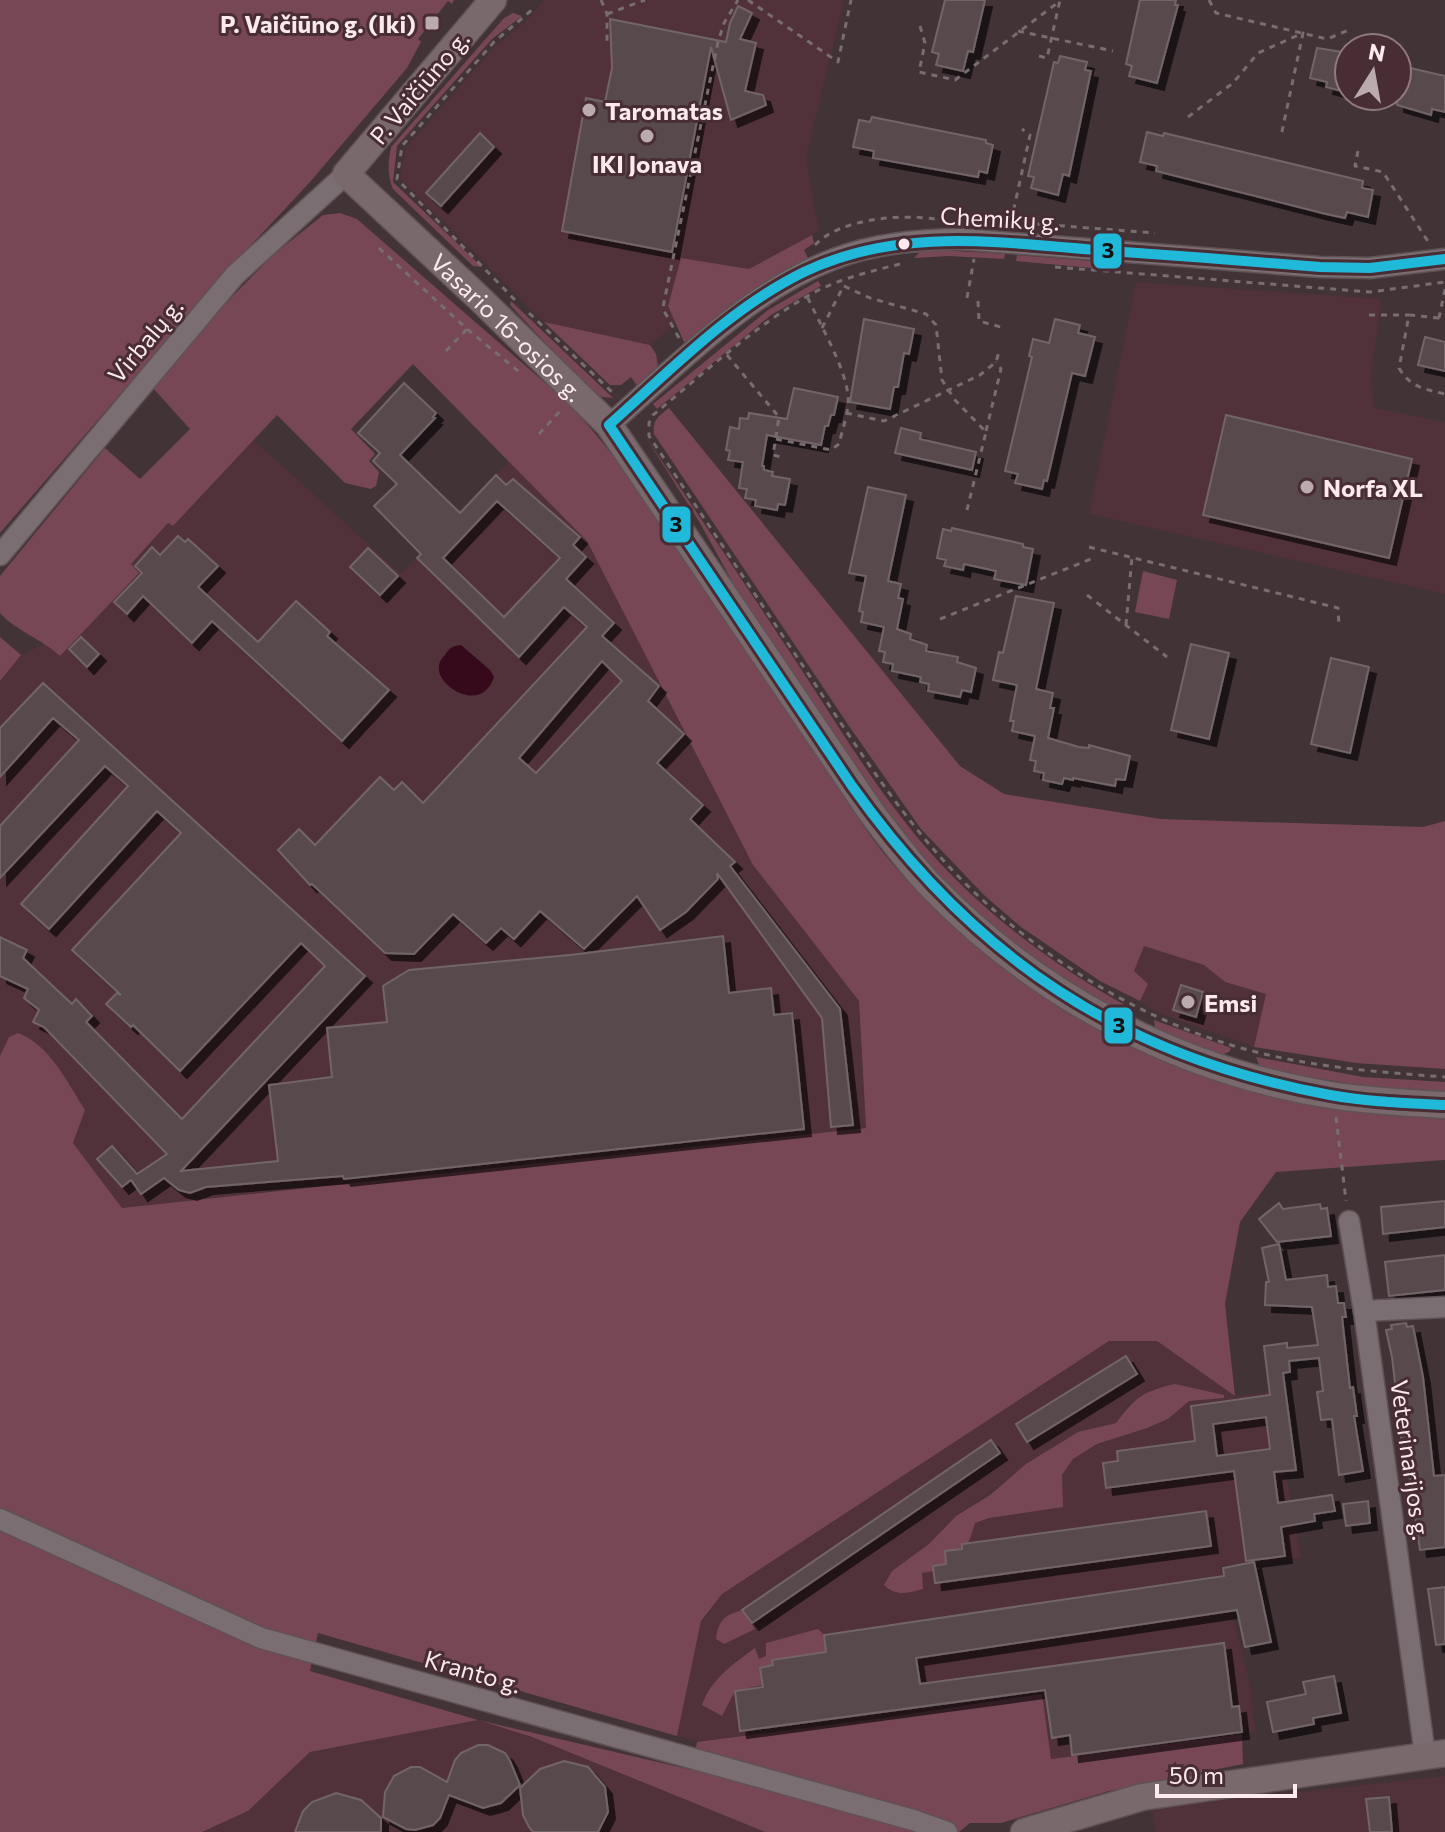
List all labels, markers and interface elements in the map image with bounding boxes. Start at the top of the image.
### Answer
place label: P. Vaičiūno g. (Iki) [220,9,416,38]
marker: P. Vaičiūno g. (Iki) [423,14,441,32]
street label: P. Vaičiūno g. [363,24,475,150]
north arrow [1333,32,1413,112]
text: N [1366,37,1388,67]
place label: Taromatas [605,96,723,125]
marker: Taromatas [580,101,598,119]
marker: IKI Jonava [638,127,656,145]
place label: IKI Jonava [592,149,702,178]
street label: Chemikų g. [939,200,1061,236]
line badge: 3 [1092,232,1123,270]
unlabelled marker [896,236,912,252]
text: 3 [1102,236,1114,263]
street label: Vasario 16-osios g. [425,247,590,407]
street label: Virbalų g. [101,292,189,388]
place label: Norfa XL [1323,473,1423,502]
marker: Norfa XL [1298,478,1316,496]
line badge: 3 [661,505,692,544]
text: 3 [670,510,682,537]
place label: Emsi [1204,988,1257,1017]
marker: Emsi [1179,993,1197,1011]
line badge: 3 [1103,1006,1134,1045]
text: 3 [1113,1011,1125,1038]
street label: Veterinarijos g. [1385,1378,1437,1542]
street label: Kranto g. [421,1643,525,1699]
scale bar [1157,1748,1295,1798]
text: 50 m [1169,1760,1224,1789]

